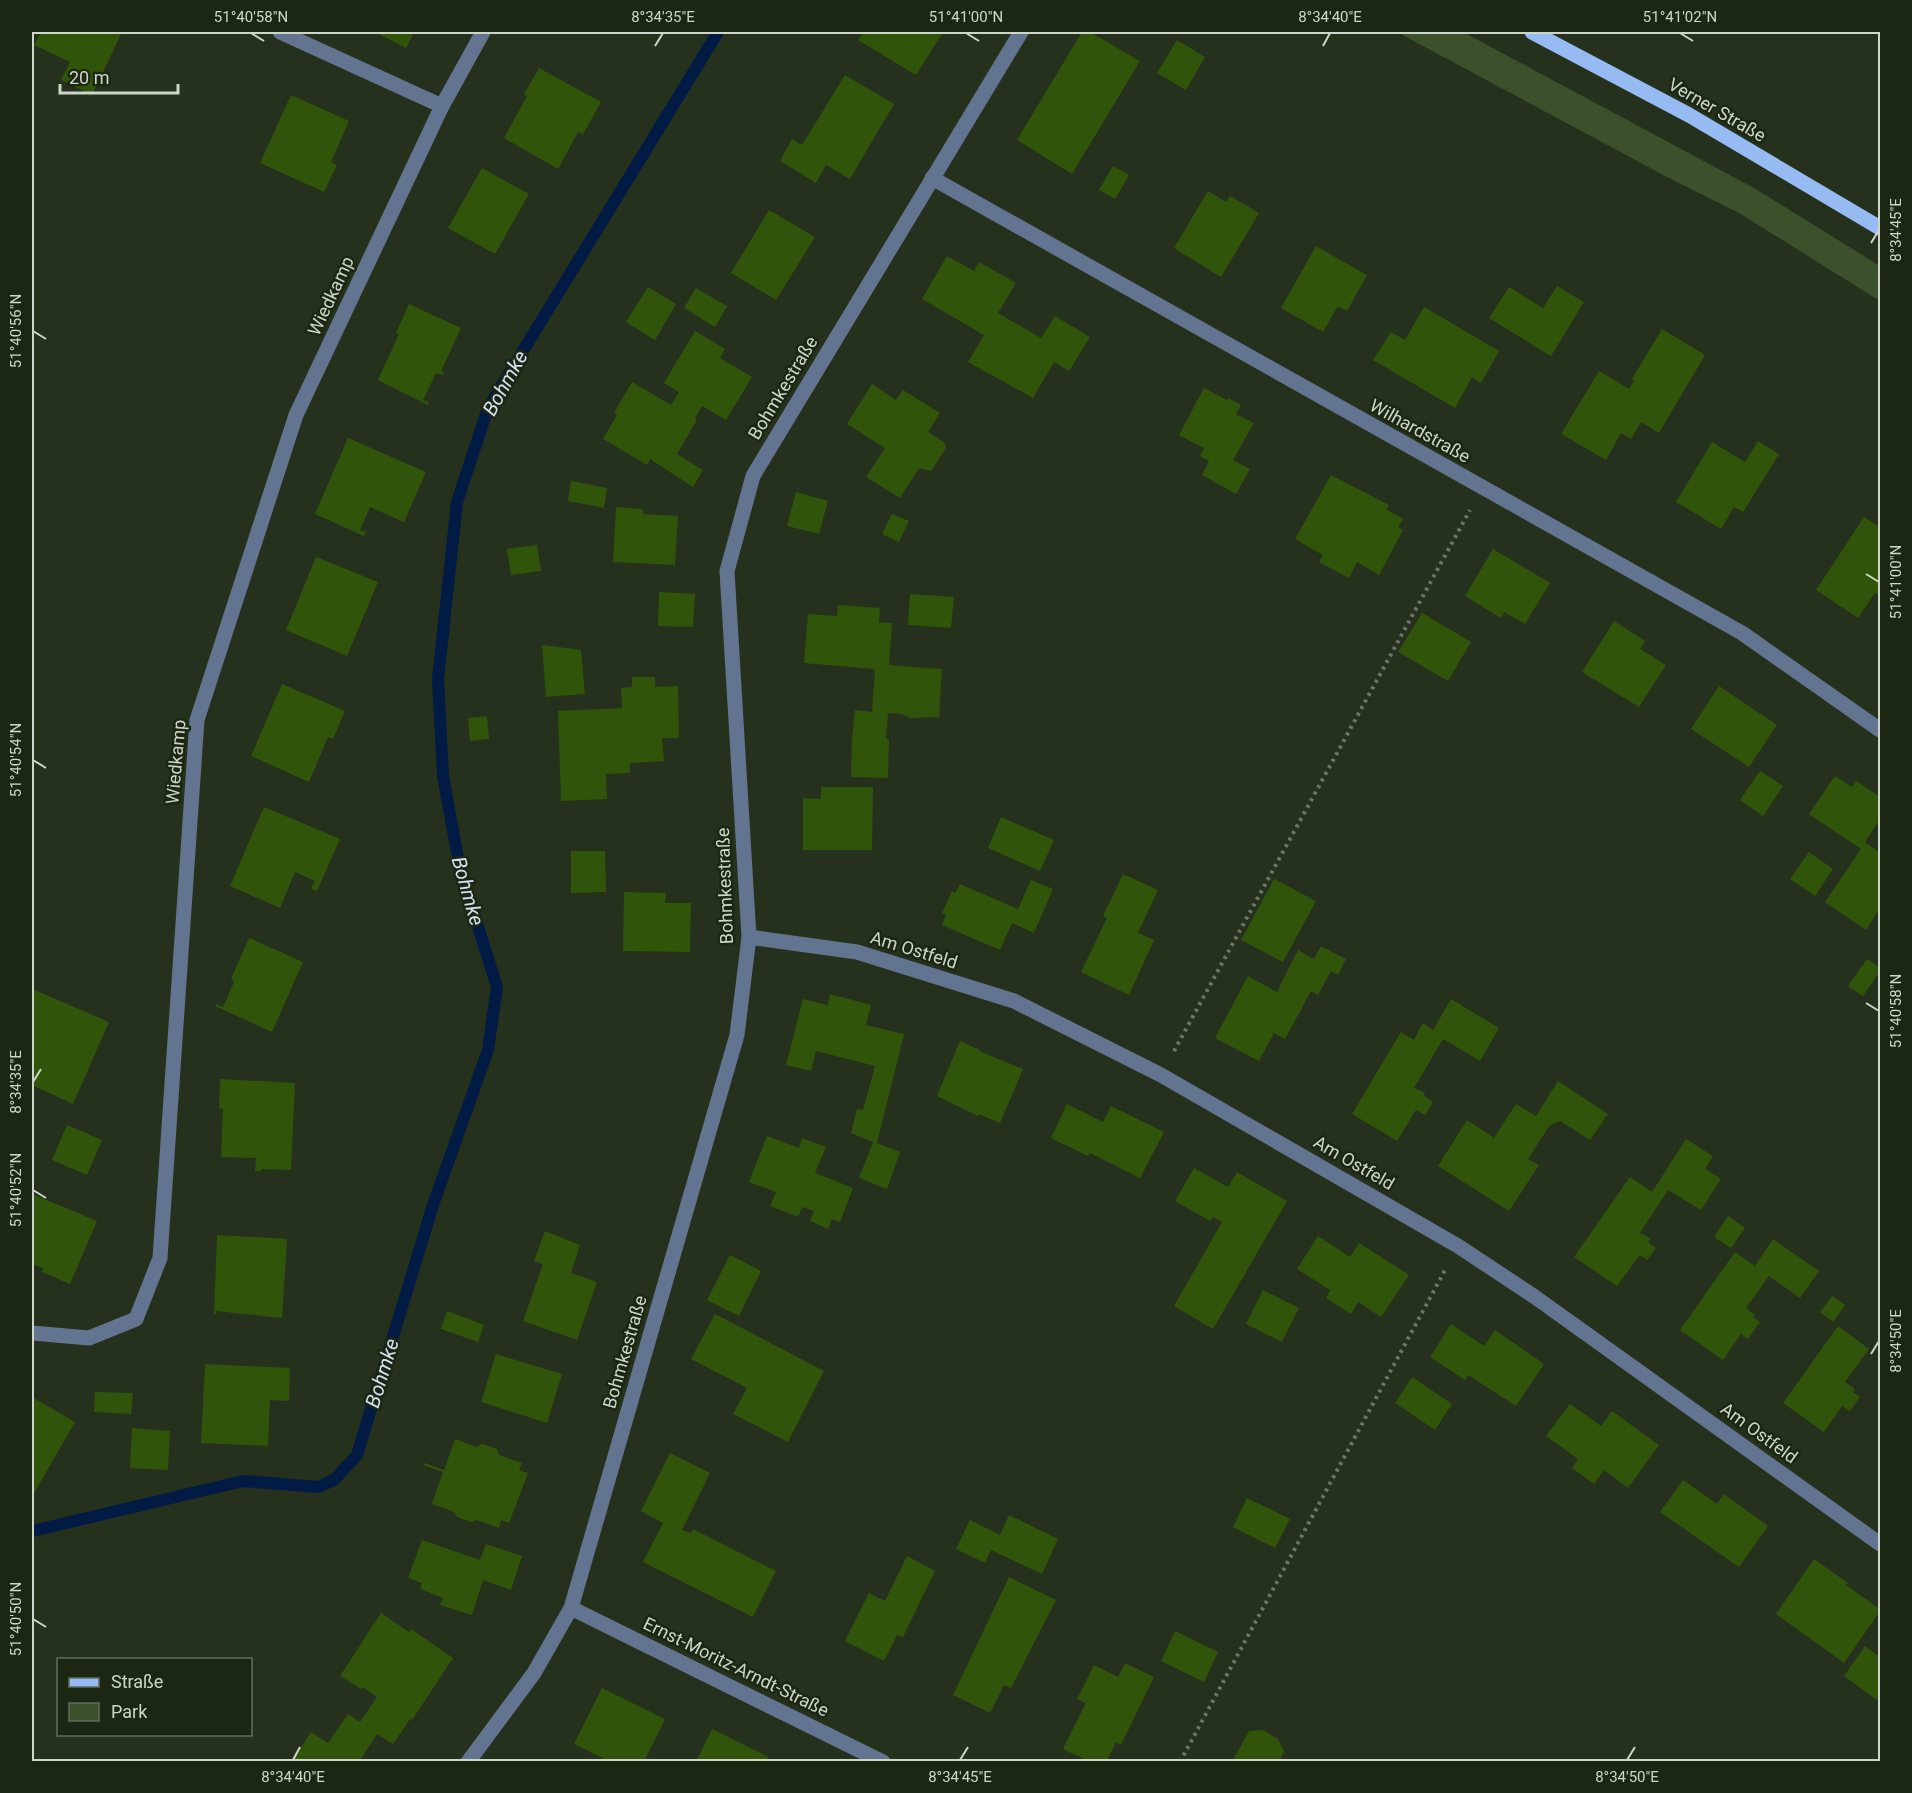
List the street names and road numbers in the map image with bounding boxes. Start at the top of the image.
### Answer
street label: Verner Straße [1665,73,1770,146]
street label: Wiedkamp [303,253,358,339]
street label: Bohmkestraße [744,332,822,443]
street label: Wilhardstraße [1366,394,1474,467]
street label: Wiedkamp [161,719,190,805]
street label: Bohmkestraße [712,827,737,945]
street label: Am Ostfeld [868,926,960,973]
street label: Am Ostfeld [1310,1131,1398,1194]
street label: Bohmkestraße [598,1293,651,1411]
street label: Am Ostfeld [1717,1398,1802,1467]
street label: Ernst-Moritz-Arndt-Straße [640,1612,832,1721]

